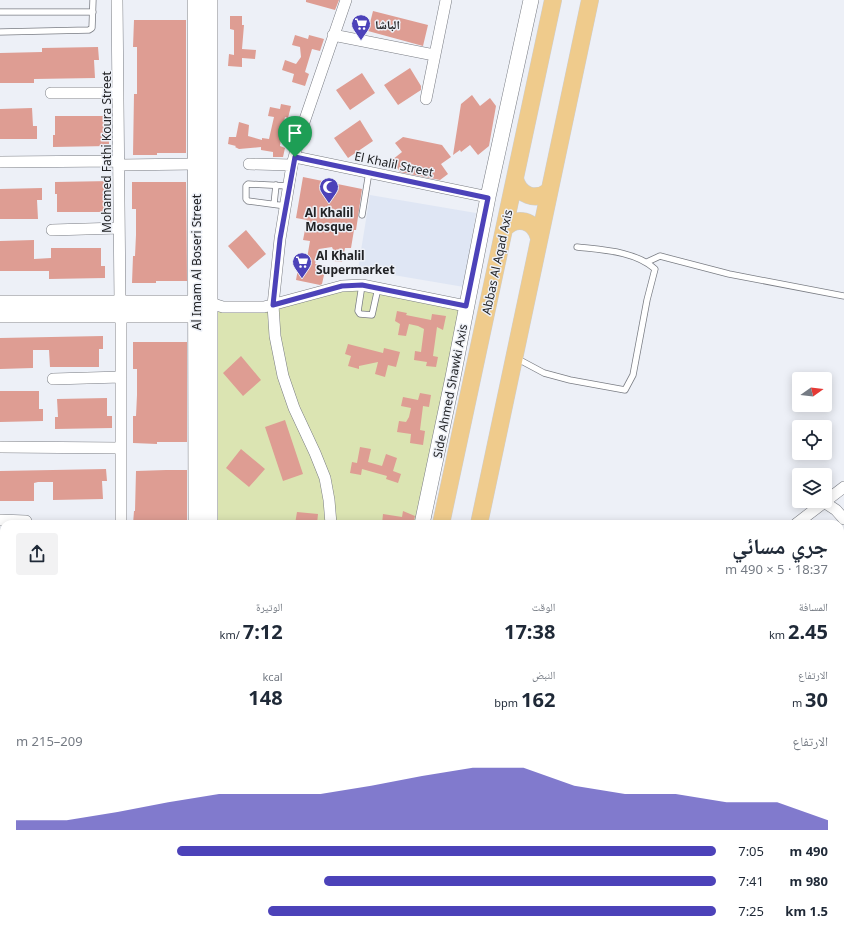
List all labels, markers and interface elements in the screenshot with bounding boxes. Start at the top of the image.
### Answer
supermarket icon: الباشا [350,13,372,41]
place label: الباشا [375,16,400,33]
street label: Mohamed Fathi Koura Street [98,70,115,233]
pin [278,116,312,157]
icon: arrive [284,122,306,144]
street label: El Khalil Street [353,147,436,181]
mosque icon: Al Khalil Mosque [318,176,340,204]
street label: Al Imam Al Boseri Street [188,193,205,330]
place label: Al Khalil Mosque [305,204,353,235]
street label: Abbas Al Aqad Axis [478,208,516,316]
place label: Al Khalil Supermarket [316,247,395,278]
supermarket icon: Al Khalil Supermarket [291,251,313,279]
street label: Side Ahmed Shawki Axis [429,322,471,459]
north arrow [792,372,832,412]
map controls [792,372,832,508]
button: locate [792,420,832,460]
button: layers [792,468,832,508]
text: جري مسائي [732,530,828,560]
button: share [16,533,58,575]
text: 18:37 · 5 × 490 m [725,560,828,578]
text: الوتيرة [256,599,283,614]
text: الوقت [532,599,555,614]
text: المسافة [799,599,828,614]
text: 7:12 [243,618,283,645]
text: 17:38 [504,618,555,645]
text: 2.45 [788,618,828,645]
text: /km [220,627,243,642]
text: km [769,627,788,642]
text: النبض [532,667,555,682]
text: الارتفاع [798,667,828,682]
text: kcal [263,669,283,684]
text: 148 [248,684,283,711]
text: 162 [521,686,555,713]
text: 30 [805,686,828,713]
text: bpm [494,695,521,710]
text: m [792,695,805,710]
text: 209–215 m [16,732,83,750]
text: الارتفاع [793,732,828,750]
text: 7:05 [738,842,764,860]
text: 490 m [790,842,828,860]
text: 7:41 [738,872,764,890]
text: 980 m [790,872,828,890]
text: 7:25 [738,902,764,920]
text: 1.5 km [785,902,828,920]

